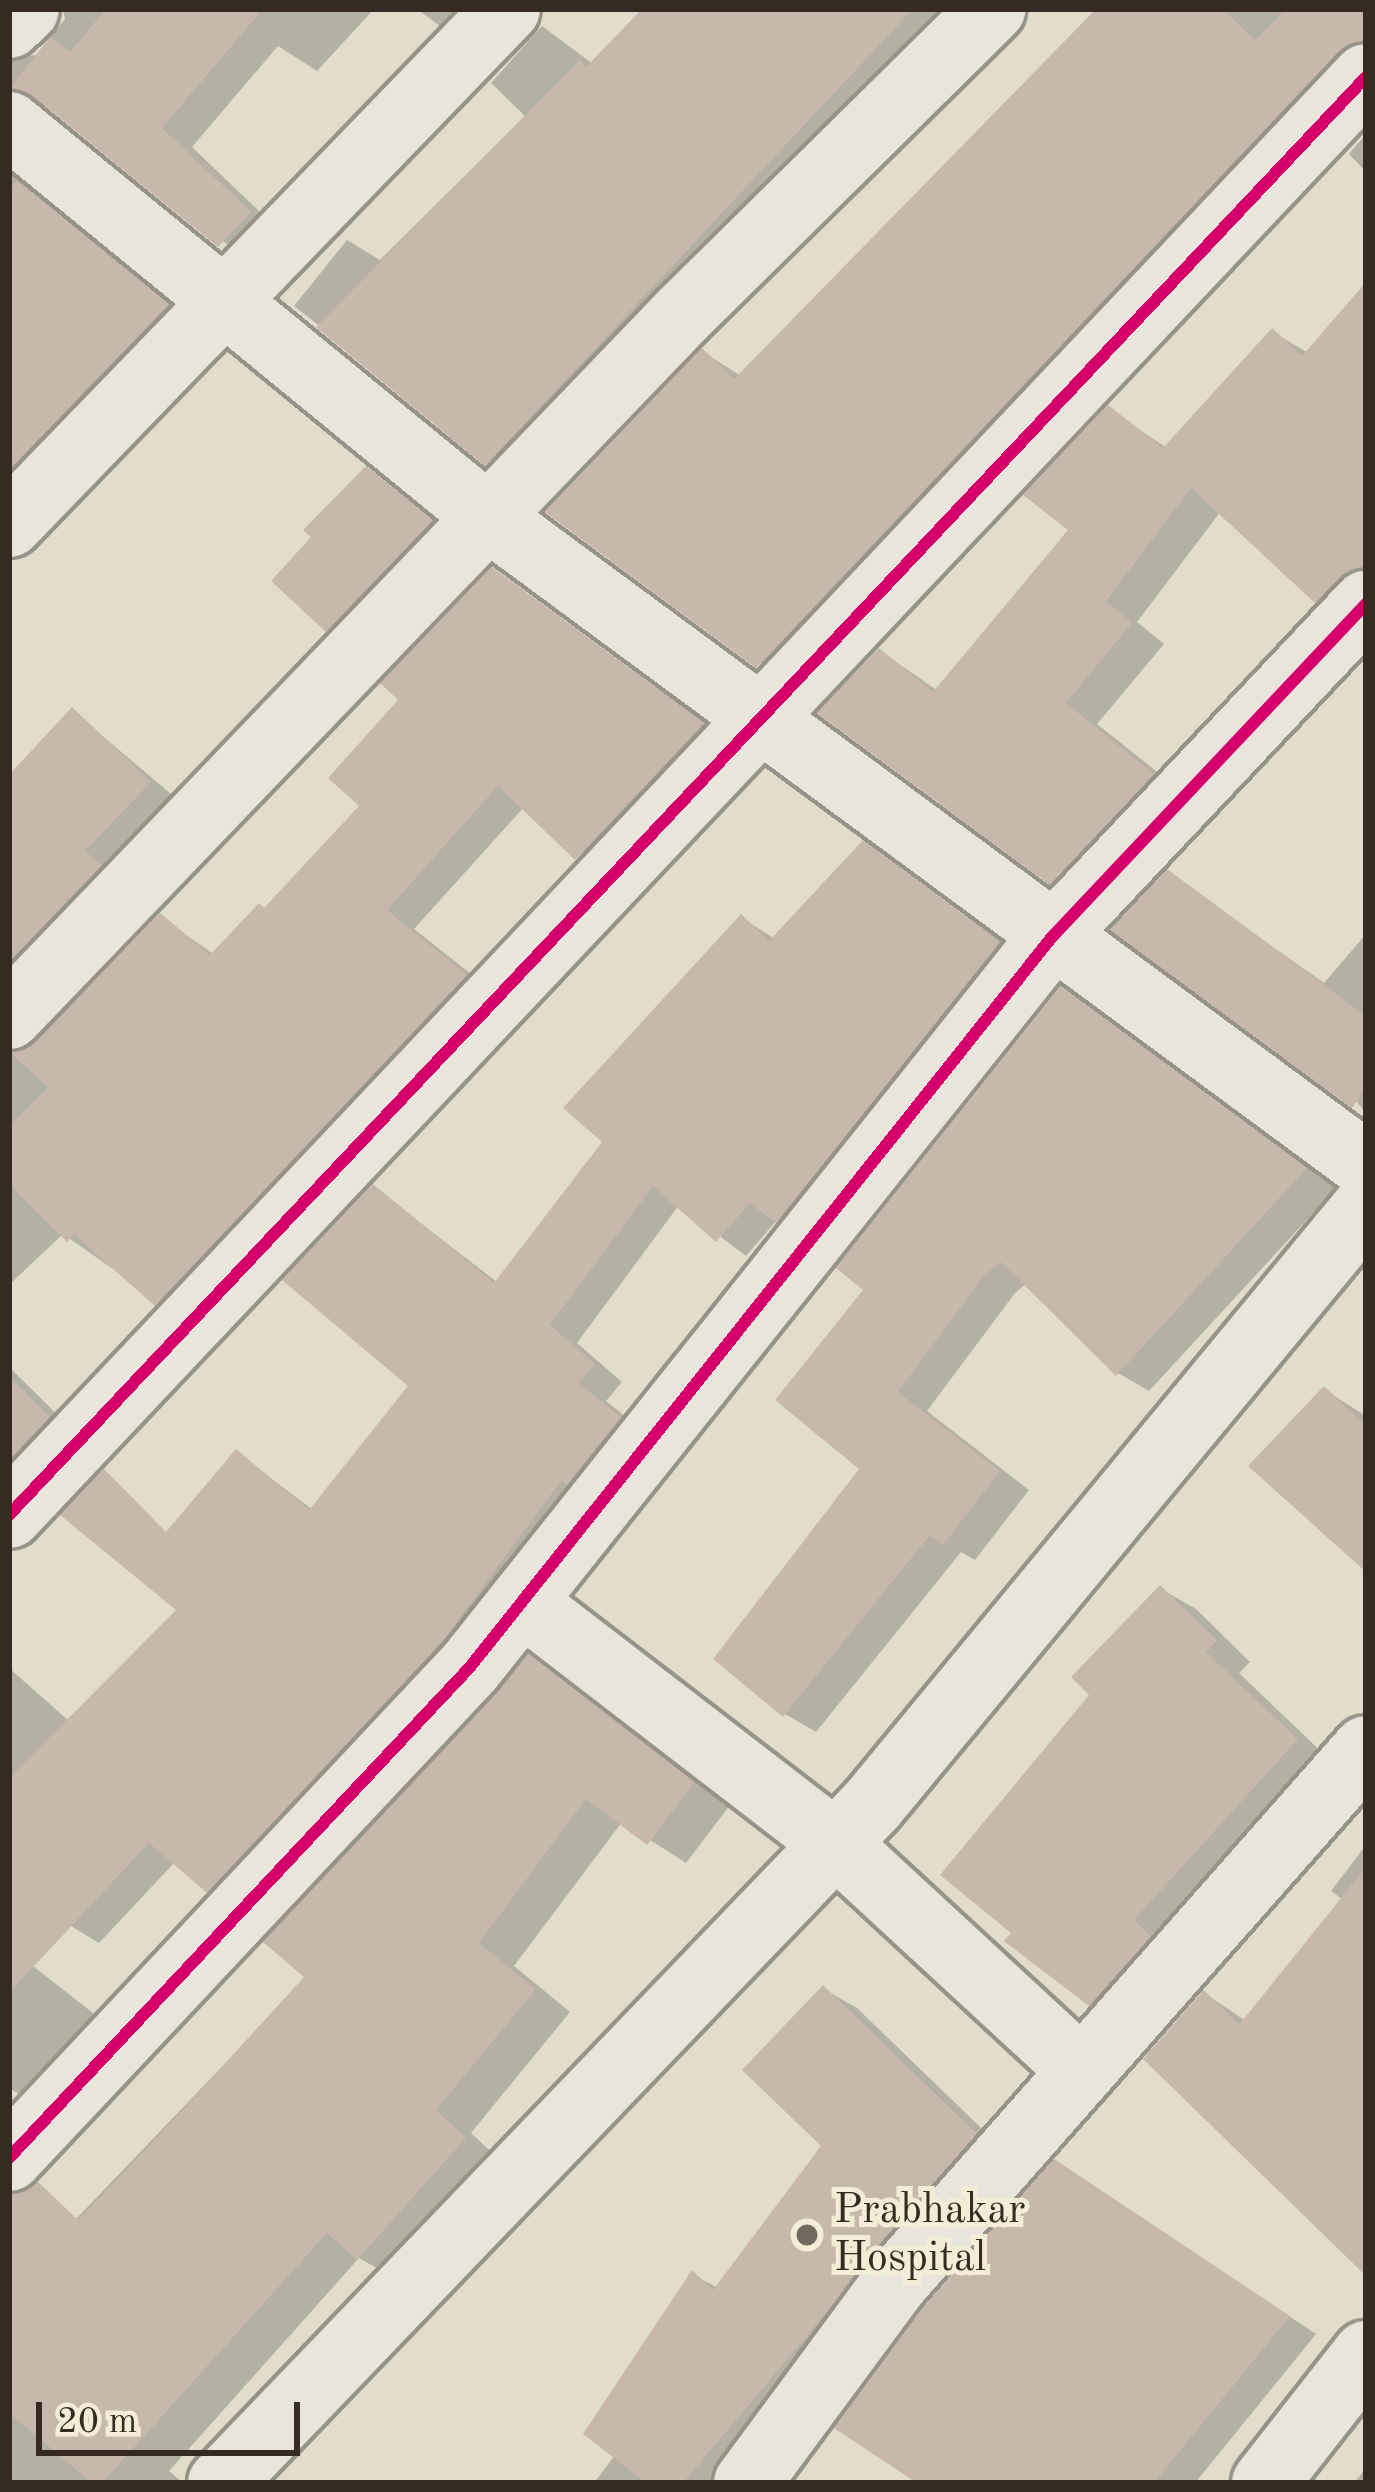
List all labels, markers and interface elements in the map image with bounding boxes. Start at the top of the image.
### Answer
place label: Prabhakar Hospital [834,2186,1025,2284]
marker: Prabhakar Hospital [791,2219,823,2251]
scale bar [42,2378,306,2452]
text: 20 m [57,2405,137,2441]

